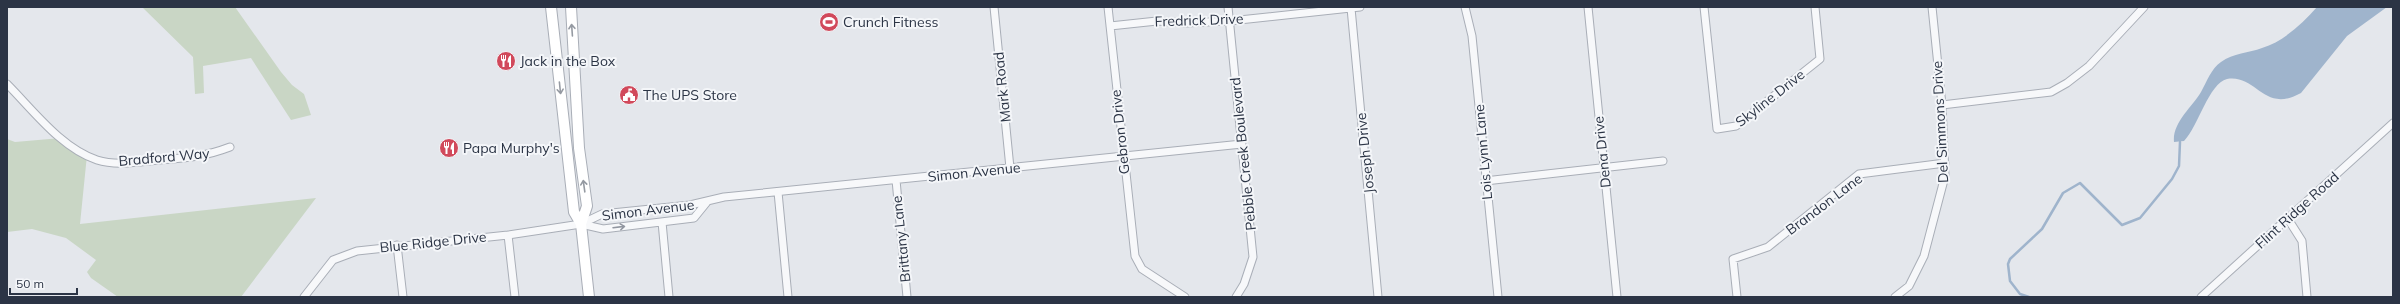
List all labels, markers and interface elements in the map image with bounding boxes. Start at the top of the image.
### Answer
street label: Fredrick Drive [1154,9,1244,31]
sports icon: Crunch Fitness [818,11,840,33]
place label: Crunch Fitness [843,13,939,31]
one-way arrow [569,24,576,37]
restaurant icon: Jack in the Box [495,50,517,72]
street label: Mark Road [989,51,1015,123]
place label: Jack in the Box [520,52,616,70]
street label: Del Simmons Drive [1928,60,1952,184]
street label: Skyline Drive [1732,65,1808,131]
street label: Pebble Creek Boulevard [1226,76,1260,232]
one-way arrow [556,81,564,94]
public building icon: The UPS Store [618,84,640,106]
place label: The UPS Store [643,86,737,104]
street label: Gebron Drive [1107,89,1133,175]
street label: Lois Lynn Lane [1470,103,1496,201]
street label: Joseph Drive [1352,112,1378,194]
street label: Dena Drive [1589,115,1615,189]
restaurant icon: Papa Murphy's [438,137,460,159]
place label: Papa Murphy's [463,139,560,157]
street label: Bradford Way [118,144,211,170]
street label: Simon Avenue [927,158,1021,186]
street label: Flint Ridge Road [2251,168,2343,252]
street label: Brandon Lane [1782,169,1866,239]
one-way arrow [580,180,588,193]
street label: Simon Avenue [601,195,695,225]
street label: Brittany Lane [888,195,914,283]
one-way arrow [612,223,625,231]
street label: Blue Ridge Drive [379,227,487,257]
scale bar [10,270,77,296]
text: 50 m [16,276,44,291]

